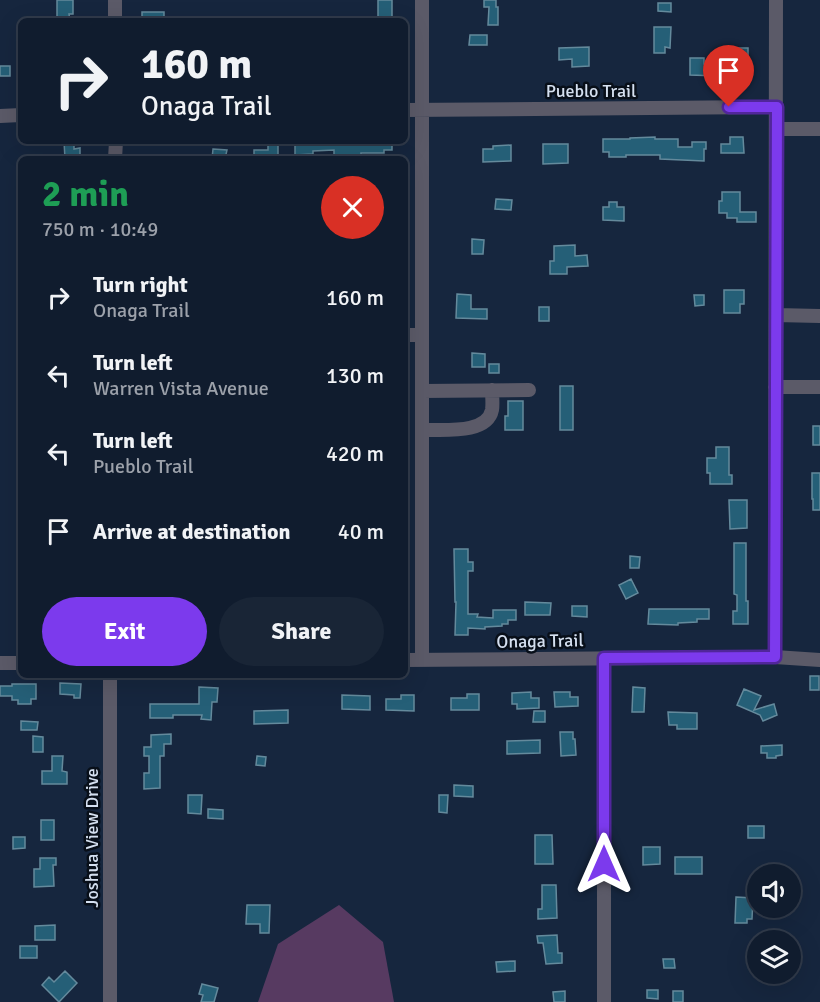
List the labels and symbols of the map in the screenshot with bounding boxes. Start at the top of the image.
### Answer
pin [703,45,754,107]
street label: Pueblo Trail [546,80,636,102]
street label: Onaga Trail [496,629,584,653]
street label: Joshua View Drive [81,768,103,908]
position arrow [572,832,636,896]

